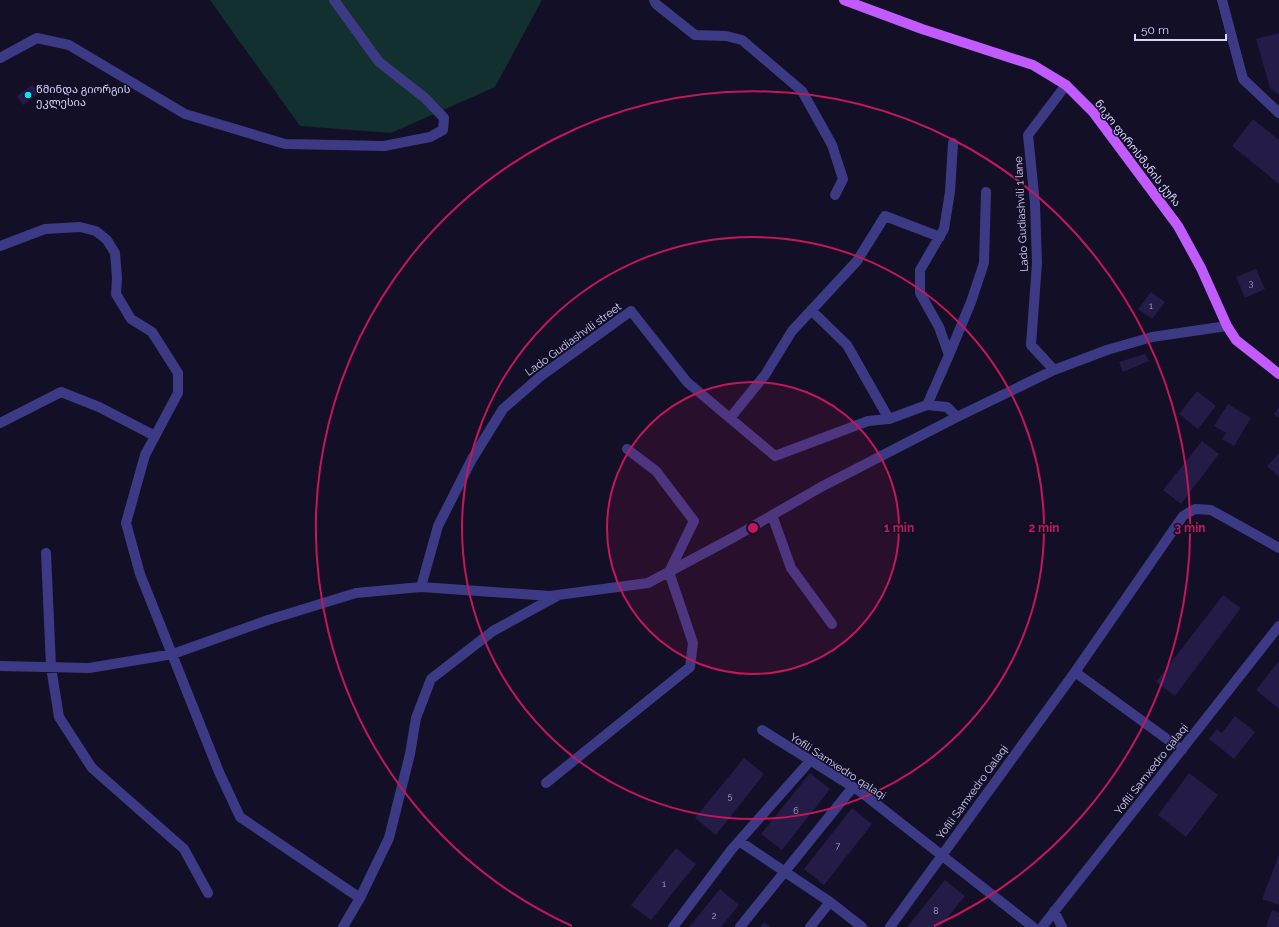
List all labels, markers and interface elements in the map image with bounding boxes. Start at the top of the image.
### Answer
scale bar [1135,16,1226,42]
text: 50 m [1141,23,1169,37]
place label: წმინდა გიორგის ეკლესია [36,83,131,109]
marker: წმინდა გიორგის ეკლესია [23,90,33,100]
street label: ნიკო ფიროსმანის ქუჩა [1092,97,1183,209]
street label: Lado Gudiashvili 1 lane [1012,155,1031,272]
house number: 3 [1249,278,1254,288]
street label: Lado Gudiashvili street [523,300,624,379]
house number: 1 [1149,301,1153,311]
centre of rings [746,521,760,535]
text: 1 min [884,521,914,535]
text: 2 min [1028,521,1060,535]
text: 3 min [1174,521,1206,535]
street label: Yofili Samxedro qalaqi [1112,721,1191,817]
street label: Yofili Samxedro qalaqi [787,731,888,802]
street label: Yofili Samxedro Qalaqi [934,743,1011,842]
house number: 5 [728,791,733,801]
house number: 6 [793,806,799,816]
house number: 7 [836,841,841,851]
house number: 1 [662,879,666,889]
house number: 8 [933,906,939,916]
house number: 2 [712,911,717,921]

